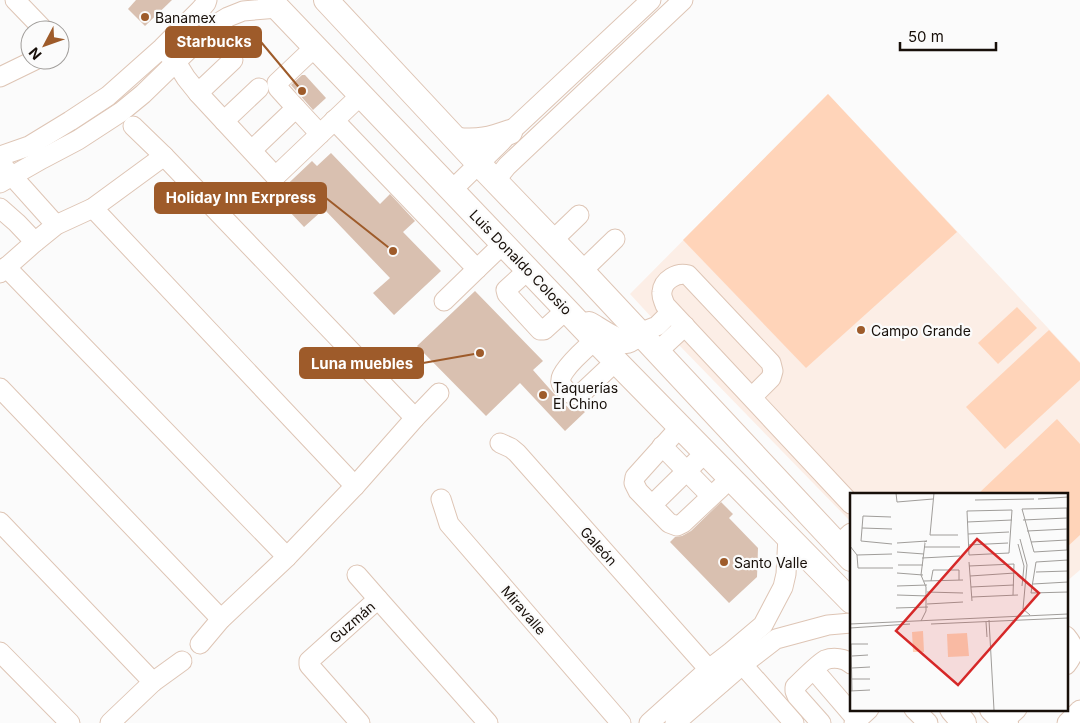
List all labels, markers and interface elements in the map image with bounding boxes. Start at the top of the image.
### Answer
place label: Banamex [155,9,216,26]
marker: Banamex [139,11,151,23]
north arrow [20,20,70,70]
scale bar [900,20,996,52]
callout: Starbucks [166,27,261,57]
text: 50 m [908,27,944,46]
text: Starbucks [176,32,252,51]
text: N [25,44,45,63]
callout: Holiday Inn Exrpress [155,183,326,213]
text: Holiday Inn Exrpress [166,188,316,207]
street label: Luis Donaldo Colosio [466,206,576,318]
place label: Campo Grande [871,322,971,339]
marker: Campo Grande [855,324,867,336]
callout: Luna muebles [300,348,423,378]
text: Luna muebles [311,354,413,373]
place label: Taquerías El Chino [553,379,618,412]
marker: Taquerías El Chino [537,389,549,401]
inset map [850,493,1068,710]
street label: Galeón [577,523,621,569]
place label: Santo Valle [734,554,808,571]
marker: Santo Valle [718,556,730,568]
street label: Miravalle [498,582,550,638]
street label: Guzmán [326,598,378,646]

